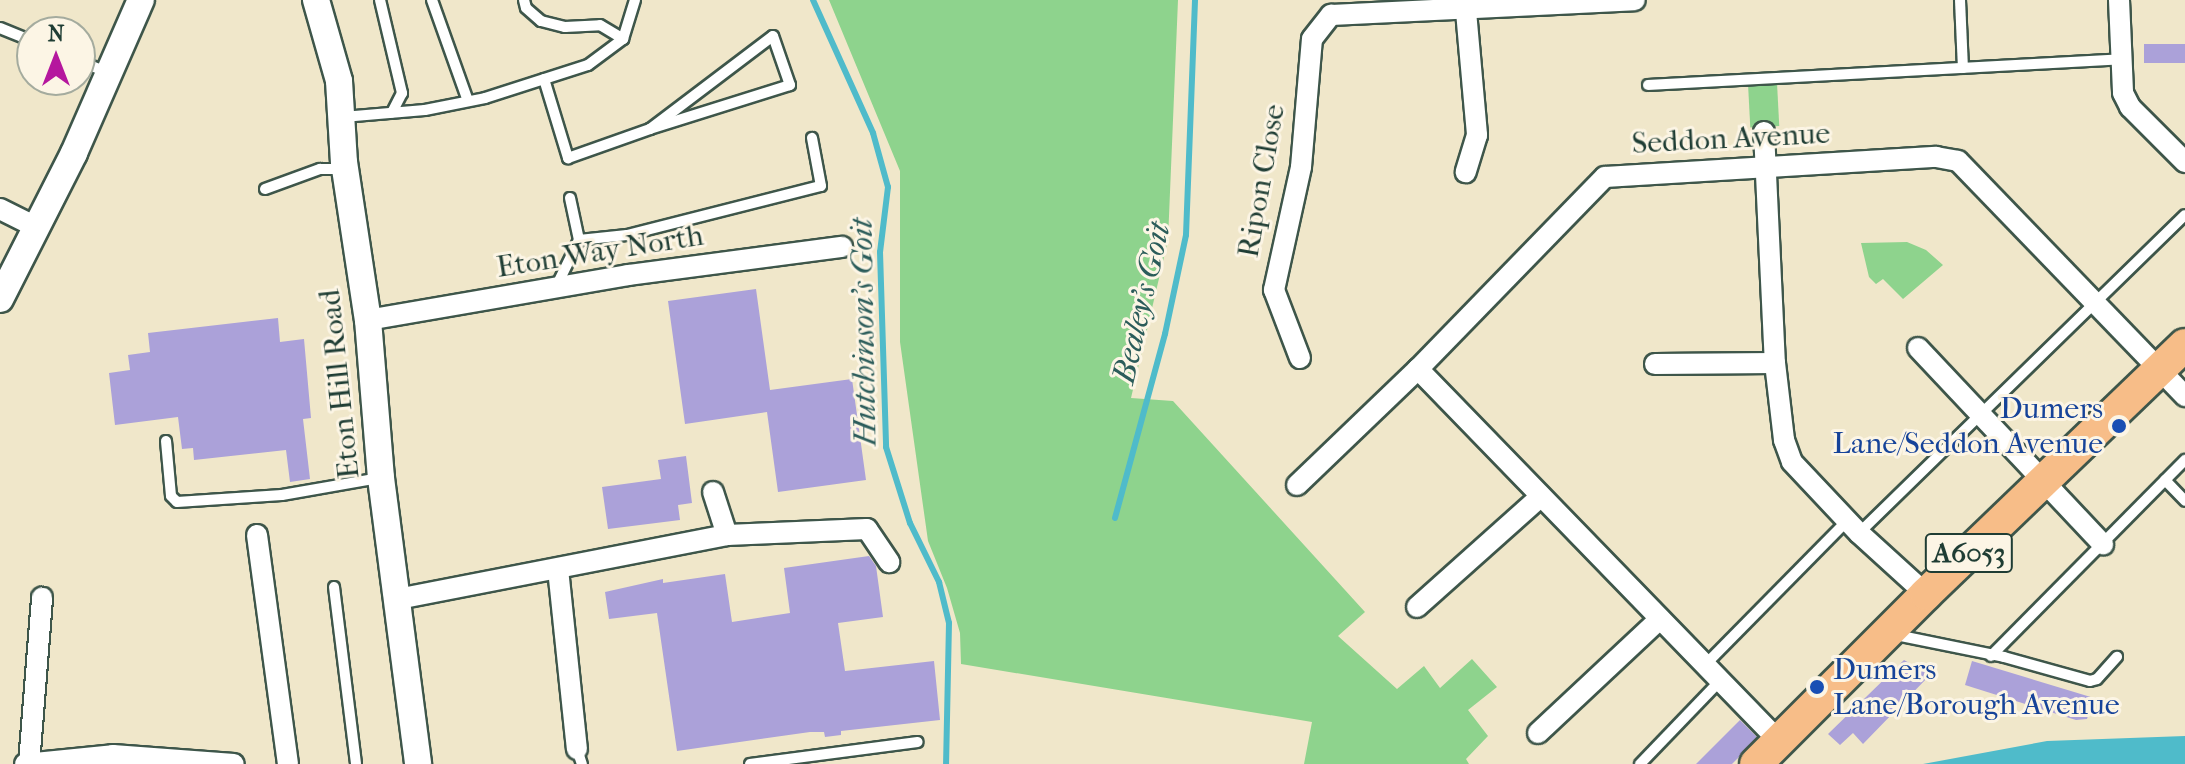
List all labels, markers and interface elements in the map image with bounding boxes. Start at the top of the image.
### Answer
north arrow [16,16,96,96]
text: N [48,21,64,47]
street label: Ripon Close [1231,101,1293,261]
street label: Seddon Avenue [1631,116,1831,162]
street label: Eton Way North [494,218,706,286]
water label: Hutchinson's Goit [843,218,885,446]
water label: Bealey's Goit [1105,219,1179,387]
street label: Eton Hill Road [312,287,368,481]
place label: Dumers Lane/Seddon Avenue [1833,391,2103,462]
marker: Dumers Lane/Seddon Avenue [2110,417,2128,435]
road number: A6053 [1923,529,2015,577]
place label: Dumers Lane/Borough Avenue [1833,652,2120,722]
marker: Dumers Lane/Borough Avenue [1808,678,1826,696]

